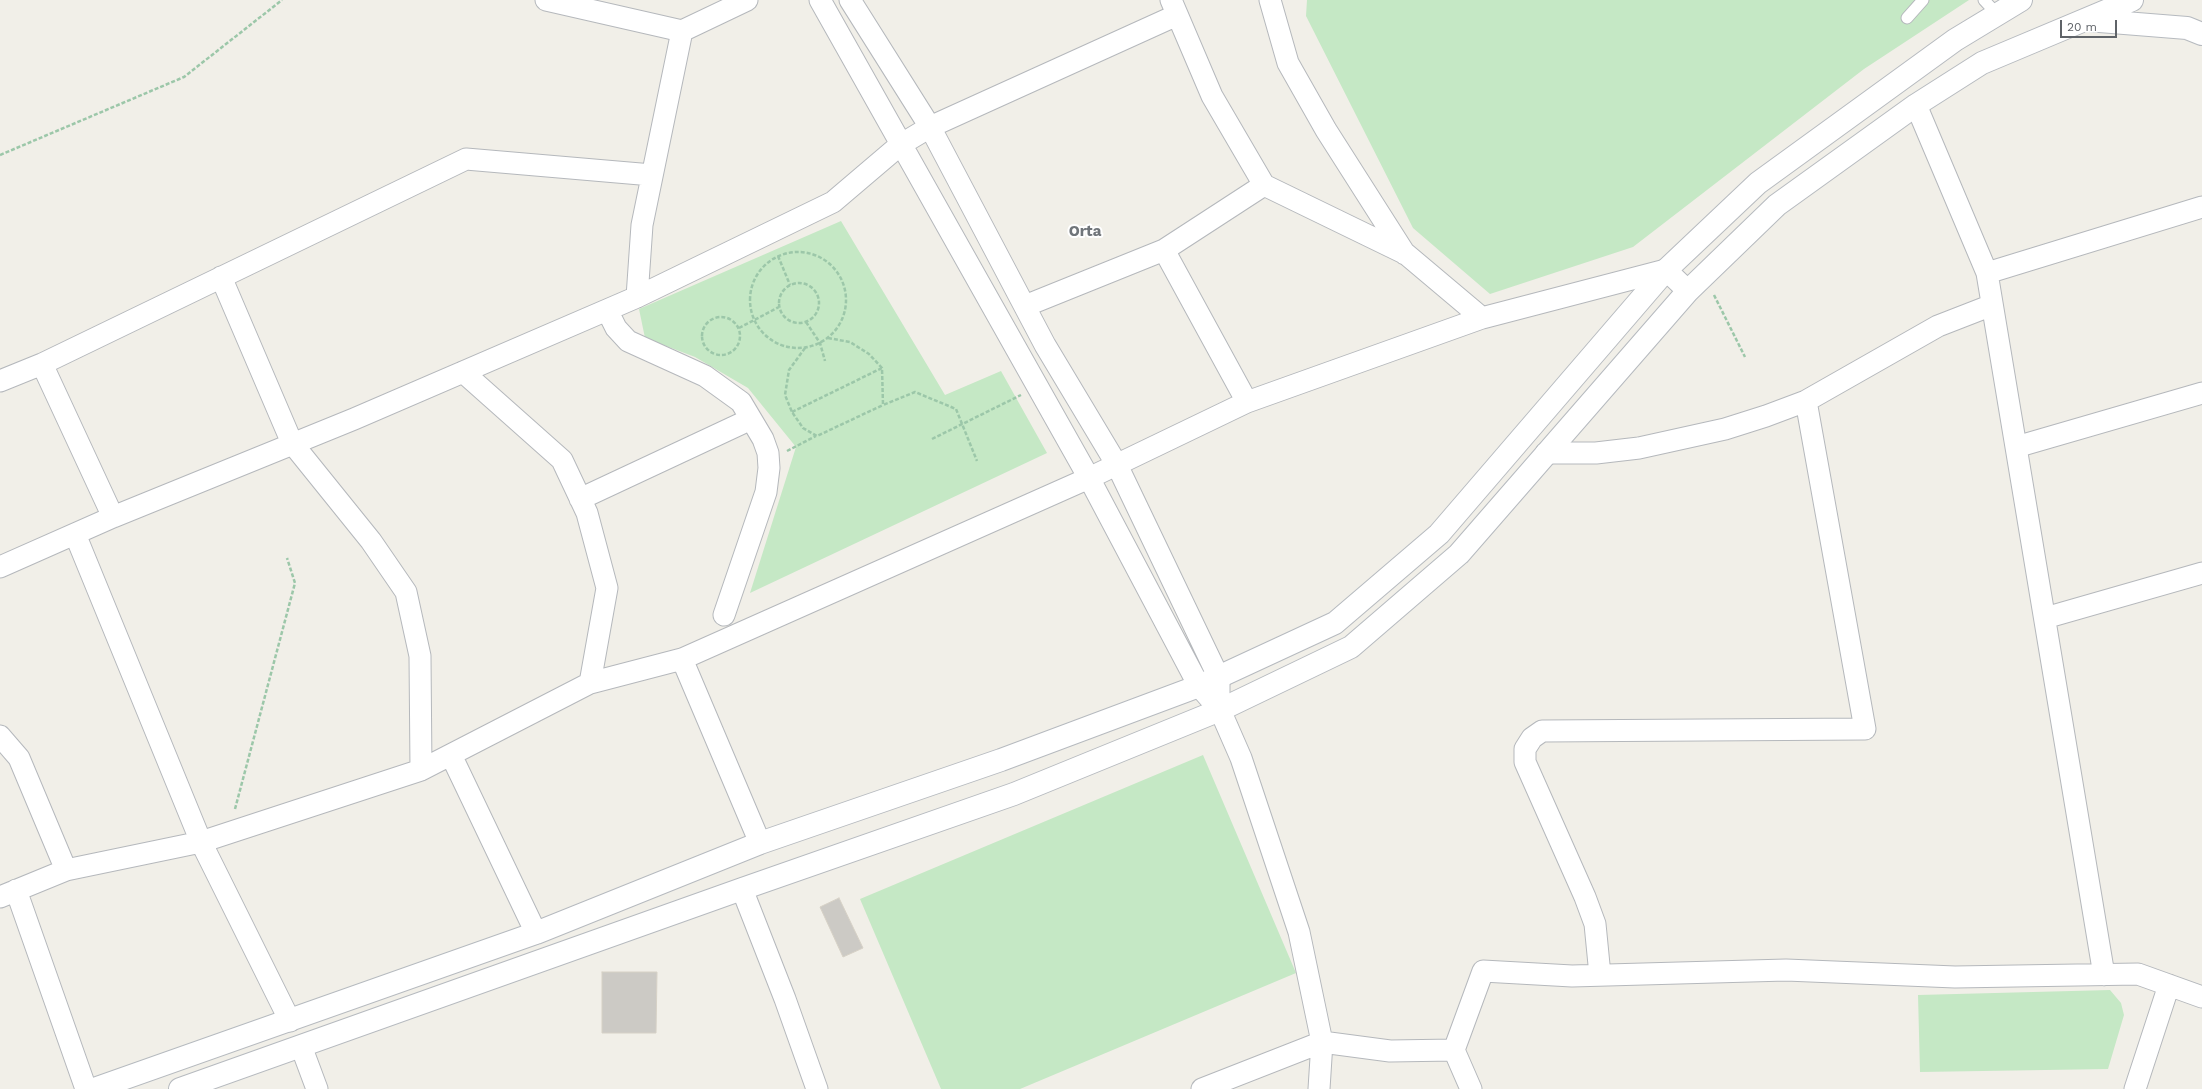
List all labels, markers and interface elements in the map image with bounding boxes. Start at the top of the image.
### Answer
scale bar [2062,12,2119,38]
text: 20 m [2067,20,2097,34]
district label: Orta [1069,223,1101,241]

